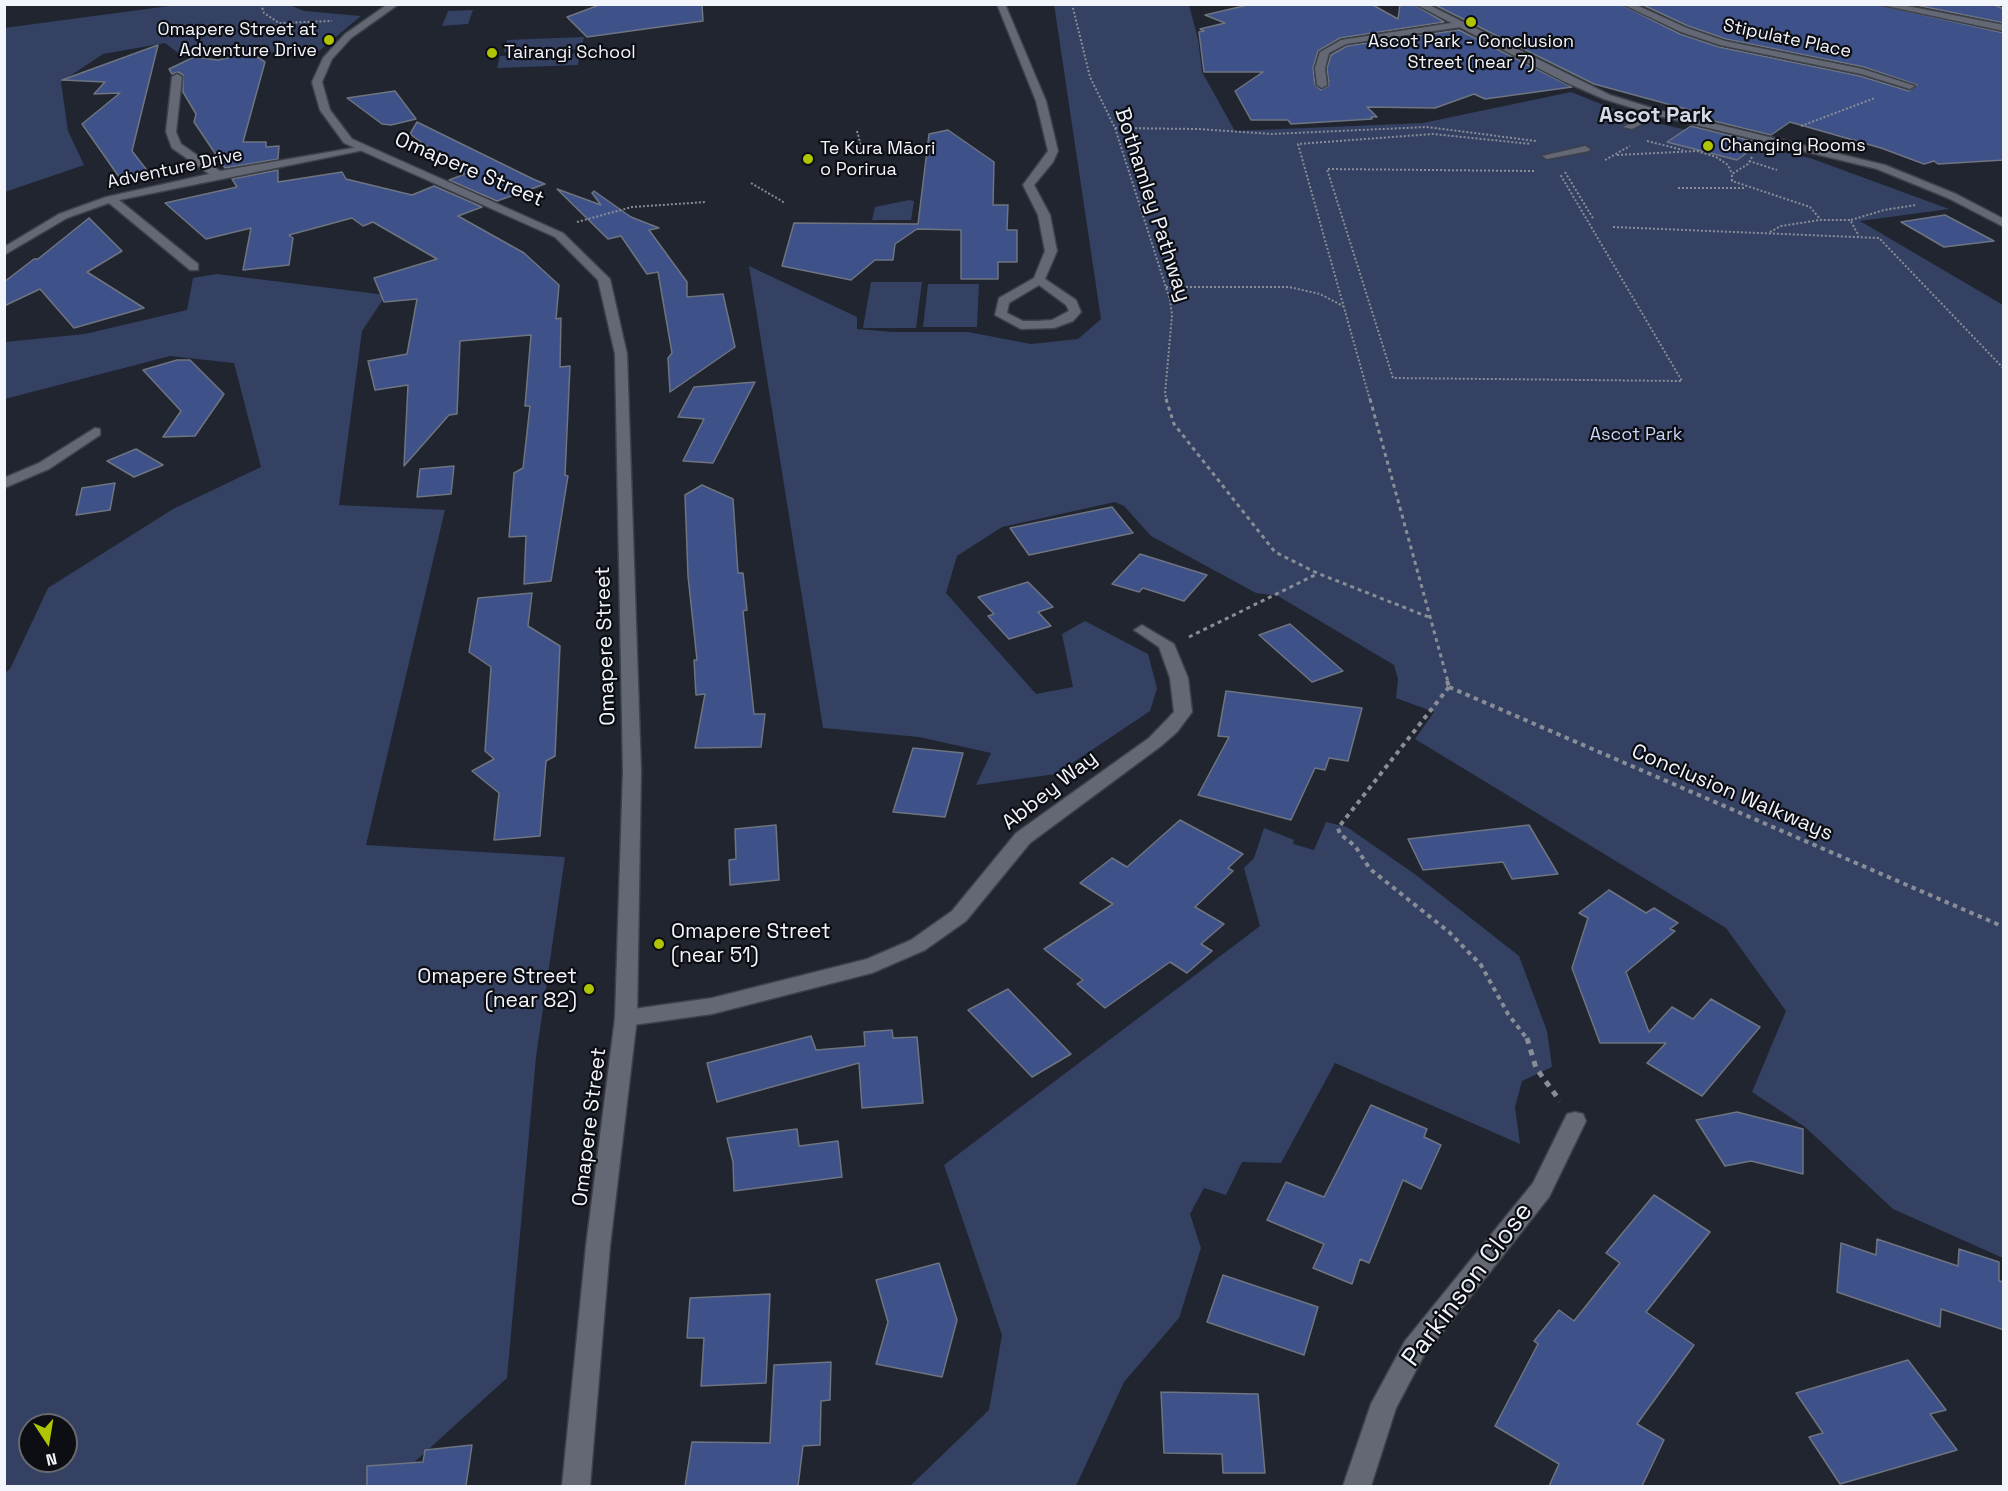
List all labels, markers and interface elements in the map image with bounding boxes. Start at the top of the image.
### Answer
marker: Ascot Park - Conclusion Street (near 7) [1464,15,1478,29]
street label: Stipulate Place [1721,15,1853,63]
place label: Omapere Street at Adventure Drive [157,19,317,62]
place label: Ascot Park - Conclusion Street (near 7) [1368,31,1574,74]
marker: Omapere Street at Adventure Drive [322,33,336,47]
place label: Tairangi School [504,42,636,64]
marker: Tairangi School [485,46,499,60]
district label: Ascot Park [1599,103,1713,129]
street label: Bothamley Pathway [1109,105,1195,305]
street label: Omapere Street [391,127,547,213]
place label: Changing Rooms [1720,135,1866,157]
place label: Te Kura Māori o Porirua [820,138,935,180]
marker: Changing Rooms [1701,139,1715,153]
street label: Adventure Drive [105,144,245,194]
marker: Te Kura Māori o Porirua [801,152,815,166]
park label: Ascot Park [1590,424,1682,446]
street label: Omapere Street [591,566,621,726]
street label: Conclusion Walkways [1627,739,1837,847]
street label: Abbey Way [997,746,1103,836]
place label: Omapere Street (near 51) [671,919,831,969]
marker: Omapere Street (near 51) [652,937,666,951]
place label: Omapere Street (near 82) [417,964,577,1014]
marker: Omapere Street (near 82) [582,982,596,996]
street label: Omapere Street [568,1046,612,1208]
street label: Parkinson Close [1396,1197,1540,1373]
north arrow [18,1413,78,1473]
text: N [44,1448,59,1471]

